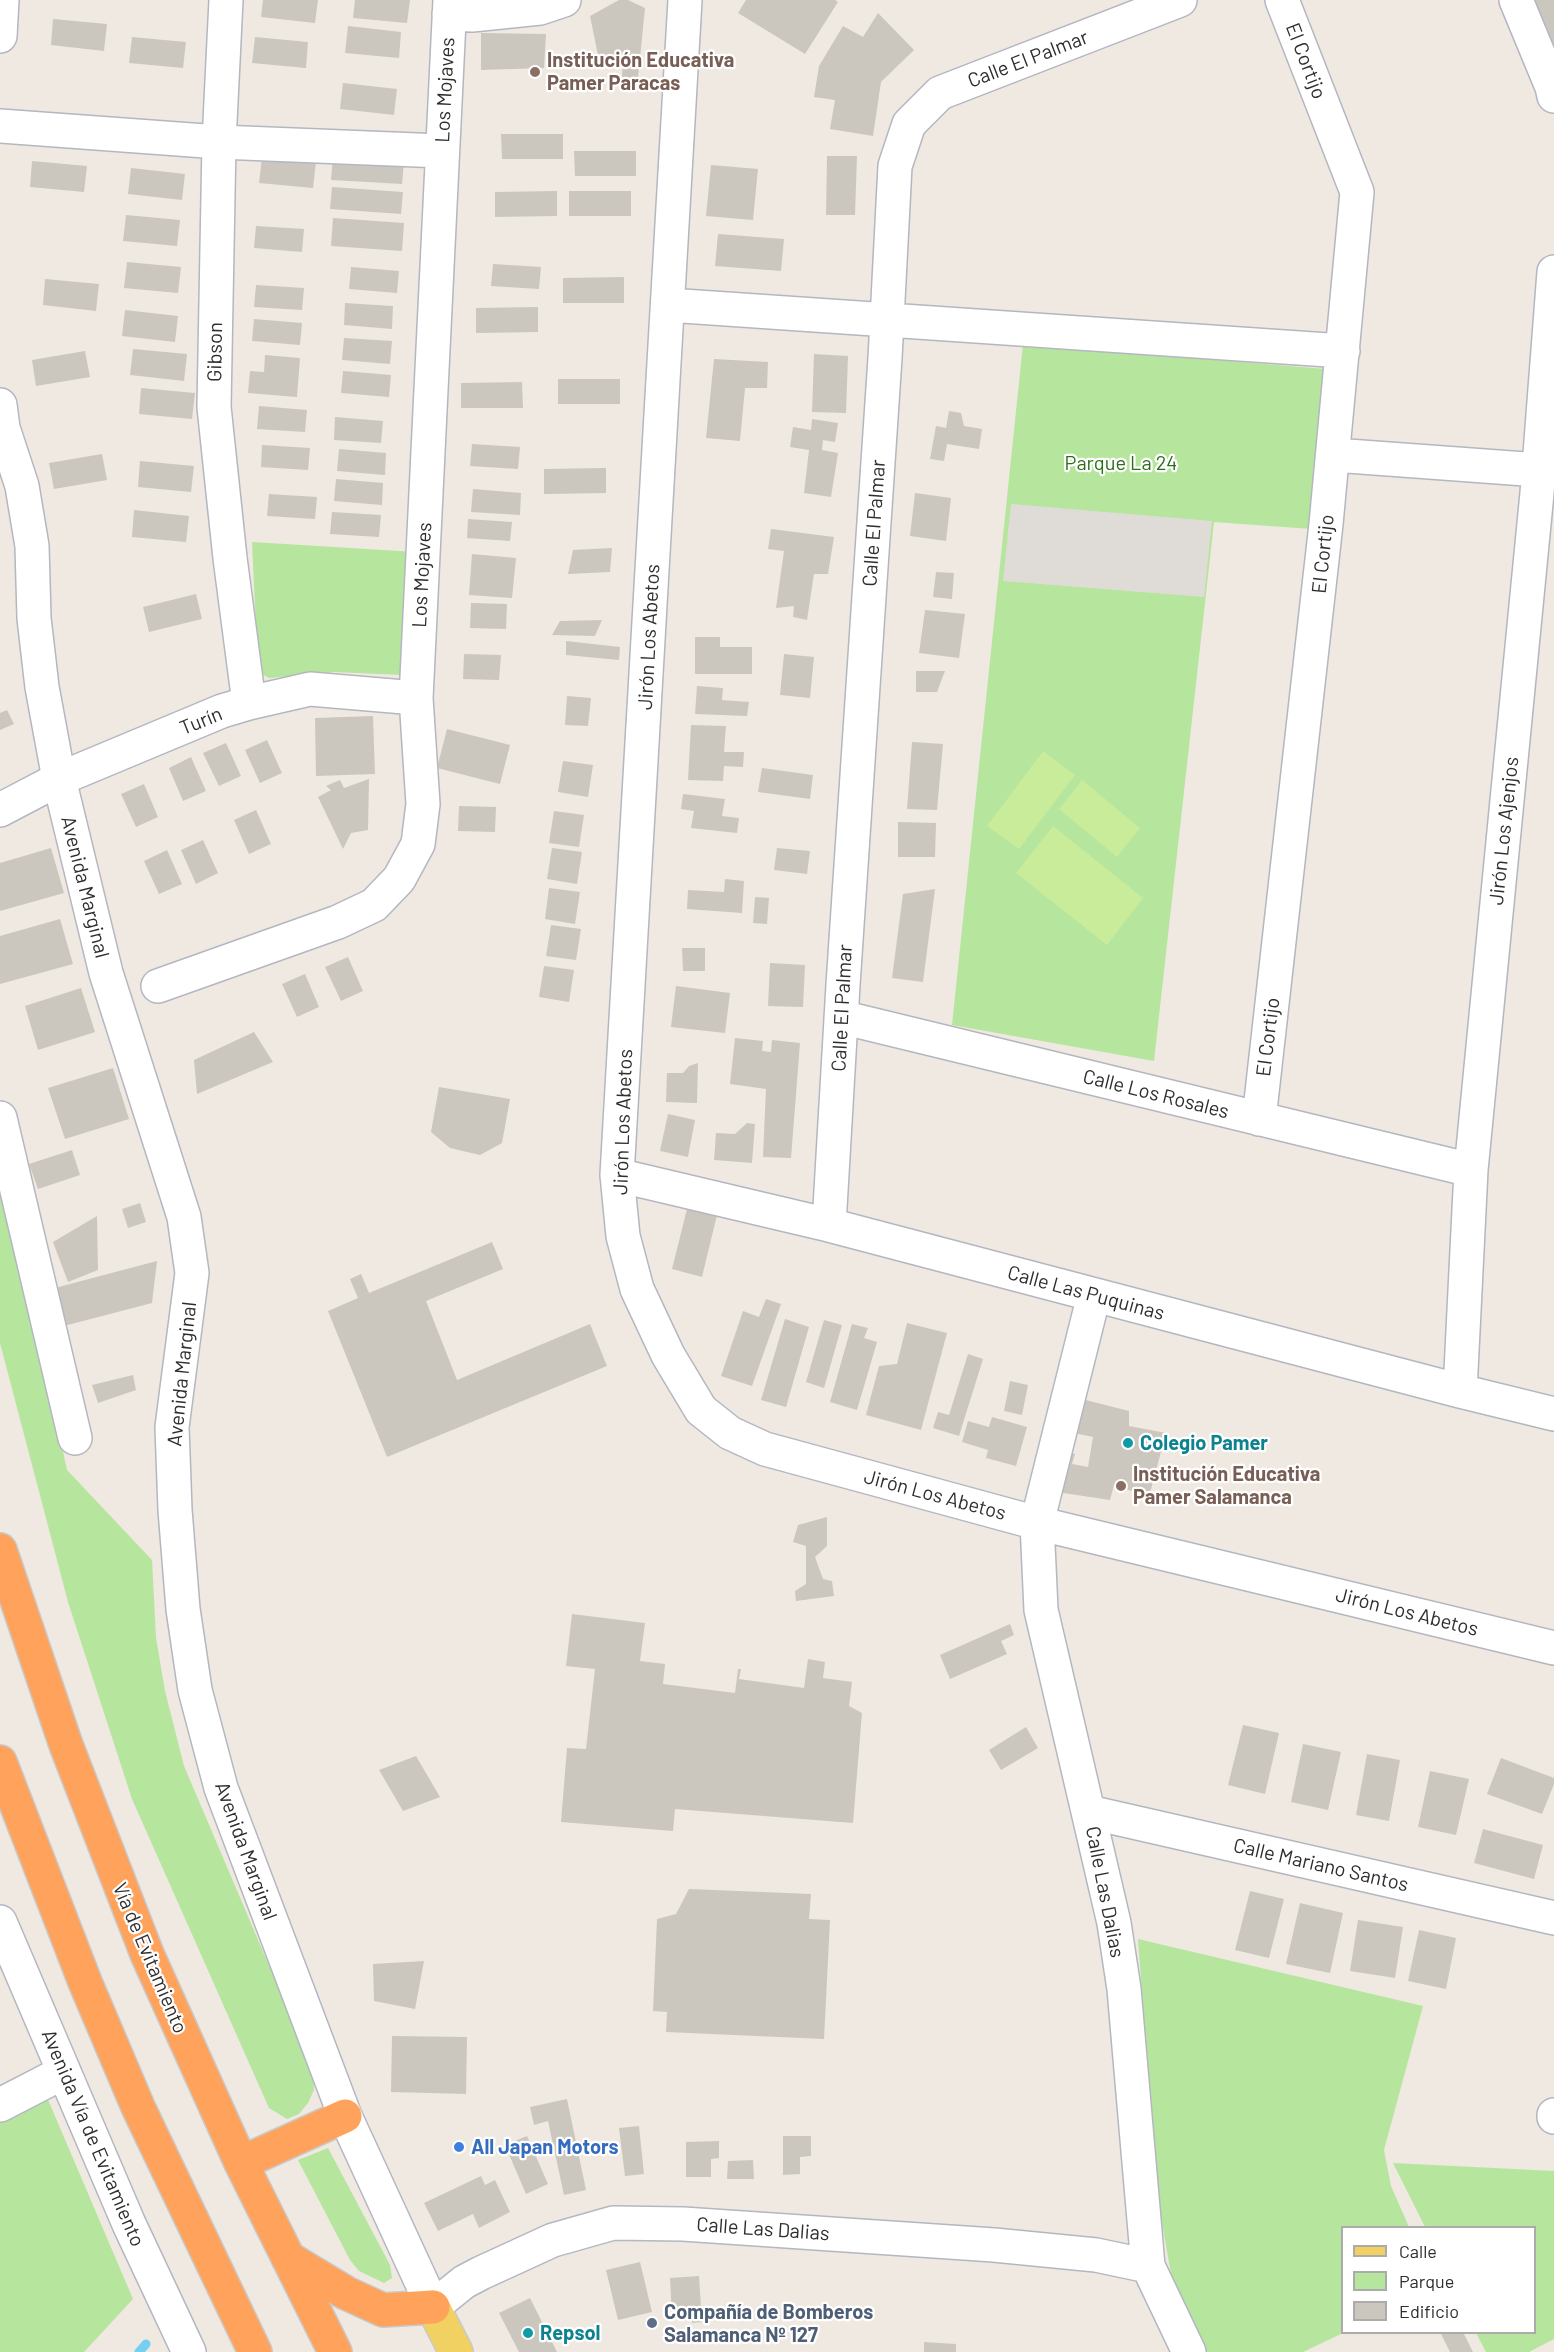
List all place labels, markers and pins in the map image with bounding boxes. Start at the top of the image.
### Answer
place label: Institución Educativa Pamer Paracas [547,48,734,95]
marker: Institución Educativa Pamer Paracas [528,65,542,79]
place label: Colegio Pamer [1140,1431,1268,1455]
marker: Colegio Pamer [1121,1436,1135,1450]
place label: Institución Educativa Pamer Salamanca [1133,1462,1320,1509]
marker: Institución Educativa Pamer Salamanca [1114,1479,1128,1493]
place label: All Japan Motors [471,2135,619,2159]
marker: All Japan Motors [452,2140,466,2154]
place label: Compañía de Bomberos Salamanca Nº 127 [664,2300,873,2347]
marker: Compañía de Bomberos Salamanca Nº 127 [645,2316,659,2330]
place label: Repsol [540,2321,600,2345]
marker: Repsol [521,2326,535,2340]

